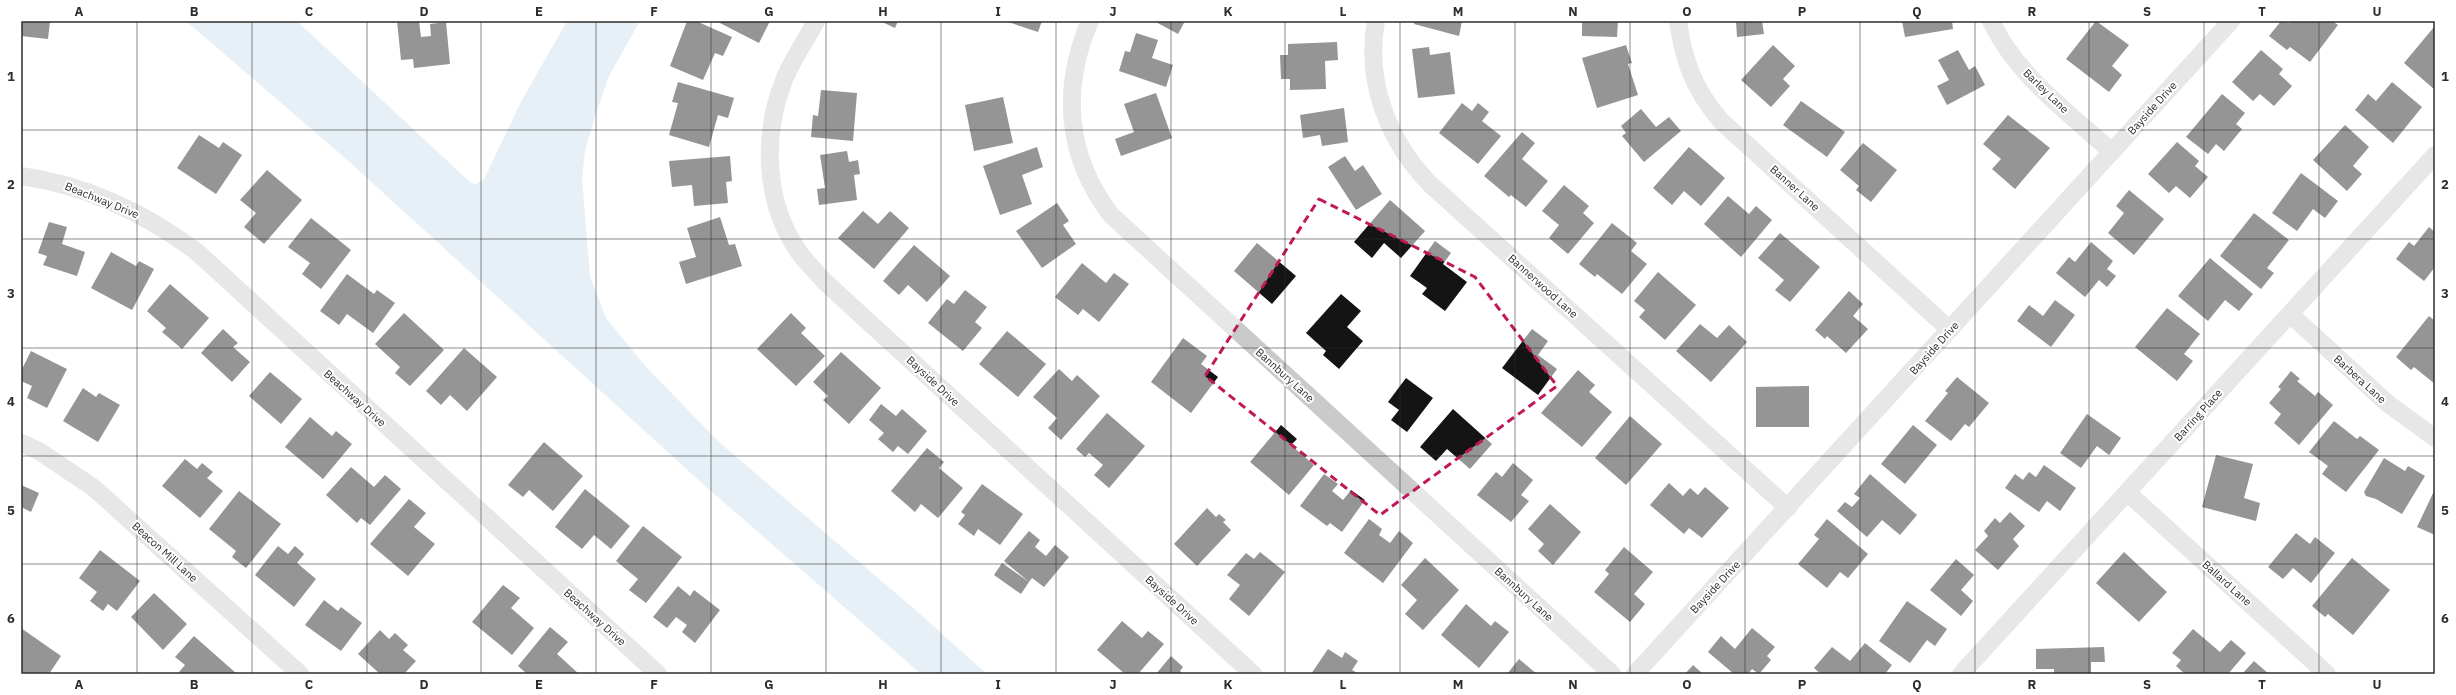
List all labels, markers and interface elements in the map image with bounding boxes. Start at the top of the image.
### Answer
text: A [75,3,84,20]
text: B [190,3,199,20]
text: C [305,3,314,20]
text: D [419,3,429,20]
text: E [535,3,543,20]
text: F [650,3,658,20]
text: G [764,3,774,20]
text: H [878,3,888,20]
text: I [995,3,1001,20]
text: J [1109,3,1117,20]
text: K [1223,3,1233,20]
text: L [1340,3,1347,20]
text: M [1453,3,1463,20]
text: N [1568,3,1578,20]
text: O [1682,3,1692,20]
text: P [1798,3,1807,20]
text: Q [1912,3,1922,20]
text: R [2028,3,2037,20]
text: S [2143,3,2151,20]
text: T [2258,3,2266,20]
text: U [2372,3,2382,20]
street label: Barley Lane [2020,66,2072,116]
text: 1 [7,68,15,85]
text: 1 [2441,68,2449,85]
street label: Bayside Drive [2124,78,2180,138]
street label: Banner Lane [1767,162,1823,214]
text: 2 [7,176,15,193]
text: 2 [2441,176,2449,193]
street label: Beachway Drive [63,179,141,221]
street label: Bannerwood Lane [1505,251,1581,321]
text: 3 [7,285,15,302]
text: 3 [2441,285,2449,302]
street label: Bayside Drive [1906,318,1962,378]
street label: Bannbury Lane [1253,345,1317,405]
street label: Barbera Lane [2331,352,2389,406]
street label: Bayside Drive [904,353,962,409]
street label: Beachway Drive [321,366,389,430]
street label: Barring Place [2171,386,2225,444]
text: 4 [7,393,15,410]
text: 4 [2441,393,2449,410]
text: 5 [7,502,15,519]
text: 5 [2441,502,2449,519]
street label: Beacon Mill Lane [129,519,201,585]
street label: Ballard Lane [2199,557,2255,609]
street label: Bayside Drive [1687,558,1743,616]
street label: Bannbury Lane [1492,564,1556,624]
street label: Bayside Drive [1142,572,1202,628]
street label: Beachway Drive [561,585,629,649]
text: 6 [7,610,15,627]
text: 6 [2441,610,2449,627]
text: A [75,676,84,693]
text: B [190,676,199,693]
text: C [305,676,314,693]
text: D [419,676,429,693]
text: E [535,676,543,693]
text: F [650,676,658,693]
text: G [764,676,774,693]
text: H [878,676,888,693]
text: I [995,676,1001,693]
text: J [1109,676,1117,693]
text: K [1223,676,1233,693]
text: L [1340,676,1347,693]
text: M [1453,676,1463,693]
text: N [1568,676,1578,693]
text: O [1682,676,1692,693]
text: P [1798,676,1807,693]
text: Q [1912,676,1922,693]
text: R [2028,676,2037,693]
text: S [2143,676,2151,693]
text: T [2258,676,2266,693]
text: U [2372,676,2382,693]

